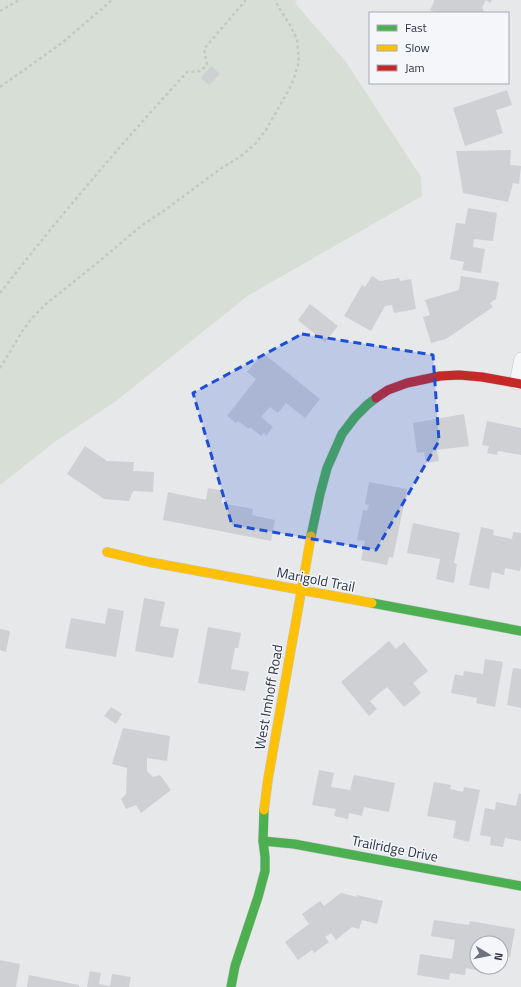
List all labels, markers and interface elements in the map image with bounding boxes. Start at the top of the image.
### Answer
legend [369,12,509,84]
text: Fast [405,18,428,37]
text: Slow [405,38,430,57]
text: Jam [405,58,425,77]
street label: Marigold Trail [275,561,357,597]
street label: West Imhoff Road [248,643,288,751]
street label: Trailridge Drive [350,829,440,867]
north arrow [469,935,509,975]
text: N [490,952,507,962]

